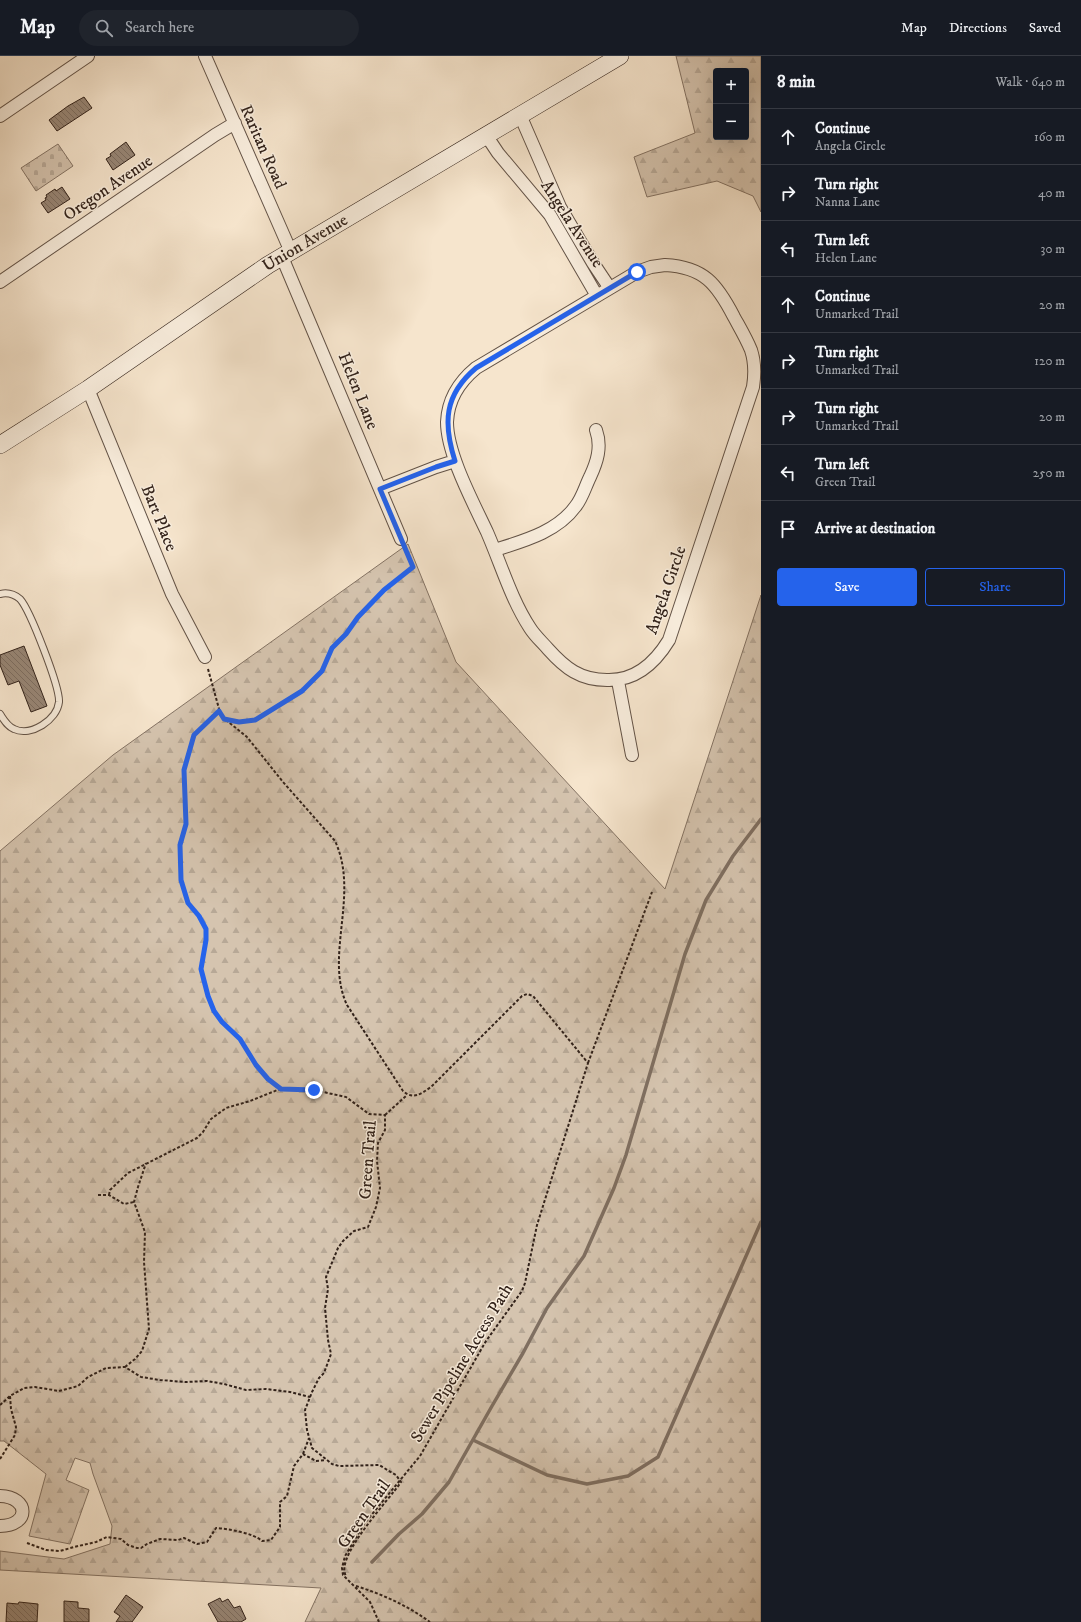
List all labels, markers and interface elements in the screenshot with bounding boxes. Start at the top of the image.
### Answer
search box [79,10,359,46]
text: Map [20,16,55,39]
icon: search [93,17,115,39]
text: Search here [125,18,194,37]
text: Map [901,19,927,37]
text: Directions [949,19,1007,37]
text: Saved [1029,19,1061,37]
map controls [713,68,749,140]
button: + [713,68,749,104]
text: 8 min [777,71,815,93]
text: Walk · 640 m [995,74,1065,90]
street label: Raritan Road [235,102,291,193]
button: − [713,104,749,140]
text: Continue [815,119,870,138]
icon: ahead [777,126,799,148]
text: 160 m [1034,129,1065,145]
text: Angela Circle [815,138,886,154]
street label: Oregon Avenue [59,150,157,226]
text: Turn right [815,175,878,194]
street label: Angela Avenue [536,176,608,272]
icon: right [777,182,799,204]
text: 40 m [1038,185,1065,201]
text: Nanna Lane [815,194,880,210]
street label: Union Avenue [258,209,352,277]
text: Turn left [815,231,869,250]
icon: left [777,238,799,260]
text: 30 m [1041,241,1065,257]
text: Helen Lane [815,250,877,266]
route start [628,263,646,281]
text: Continue [815,287,870,306]
icon: ahead [777,294,799,316]
text: 20 m [1039,297,1065,313]
text: Unmarked Trail [815,306,899,322]
text: Turn right [815,343,878,362]
street label: Helen Lane [333,349,383,433]
icon: right [777,350,799,372]
text: 120 m [1034,353,1065,369]
text: Unmarked Trail [815,362,899,378]
text: Turn right [815,399,878,418]
icon: right [777,406,799,428]
text: 20 m [1039,409,1065,425]
text: Unmarked Trail [815,418,899,434]
text: Turn left [815,455,869,474]
icon: left [777,462,799,484]
text: 250 m [1033,465,1065,481]
text: Green Trail [815,474,875,490]
street label: Bart Place [136,481,182,555]
icon: arrive [777,518,799,540]
text: Arrive at destination [815,519,935,538]
street label: Angela Circle [641,543,691,637]
button: Save [777,568,917,606]
button: Share [925,568,1065,606]
route end [305,1081,323,1099]
street label: Green Trail [354,1120,382,1200]
street label: Sewer Pipeline Access Path [406,1279,518,1446]
street label: Green Trail [332,1475,396,1553]

